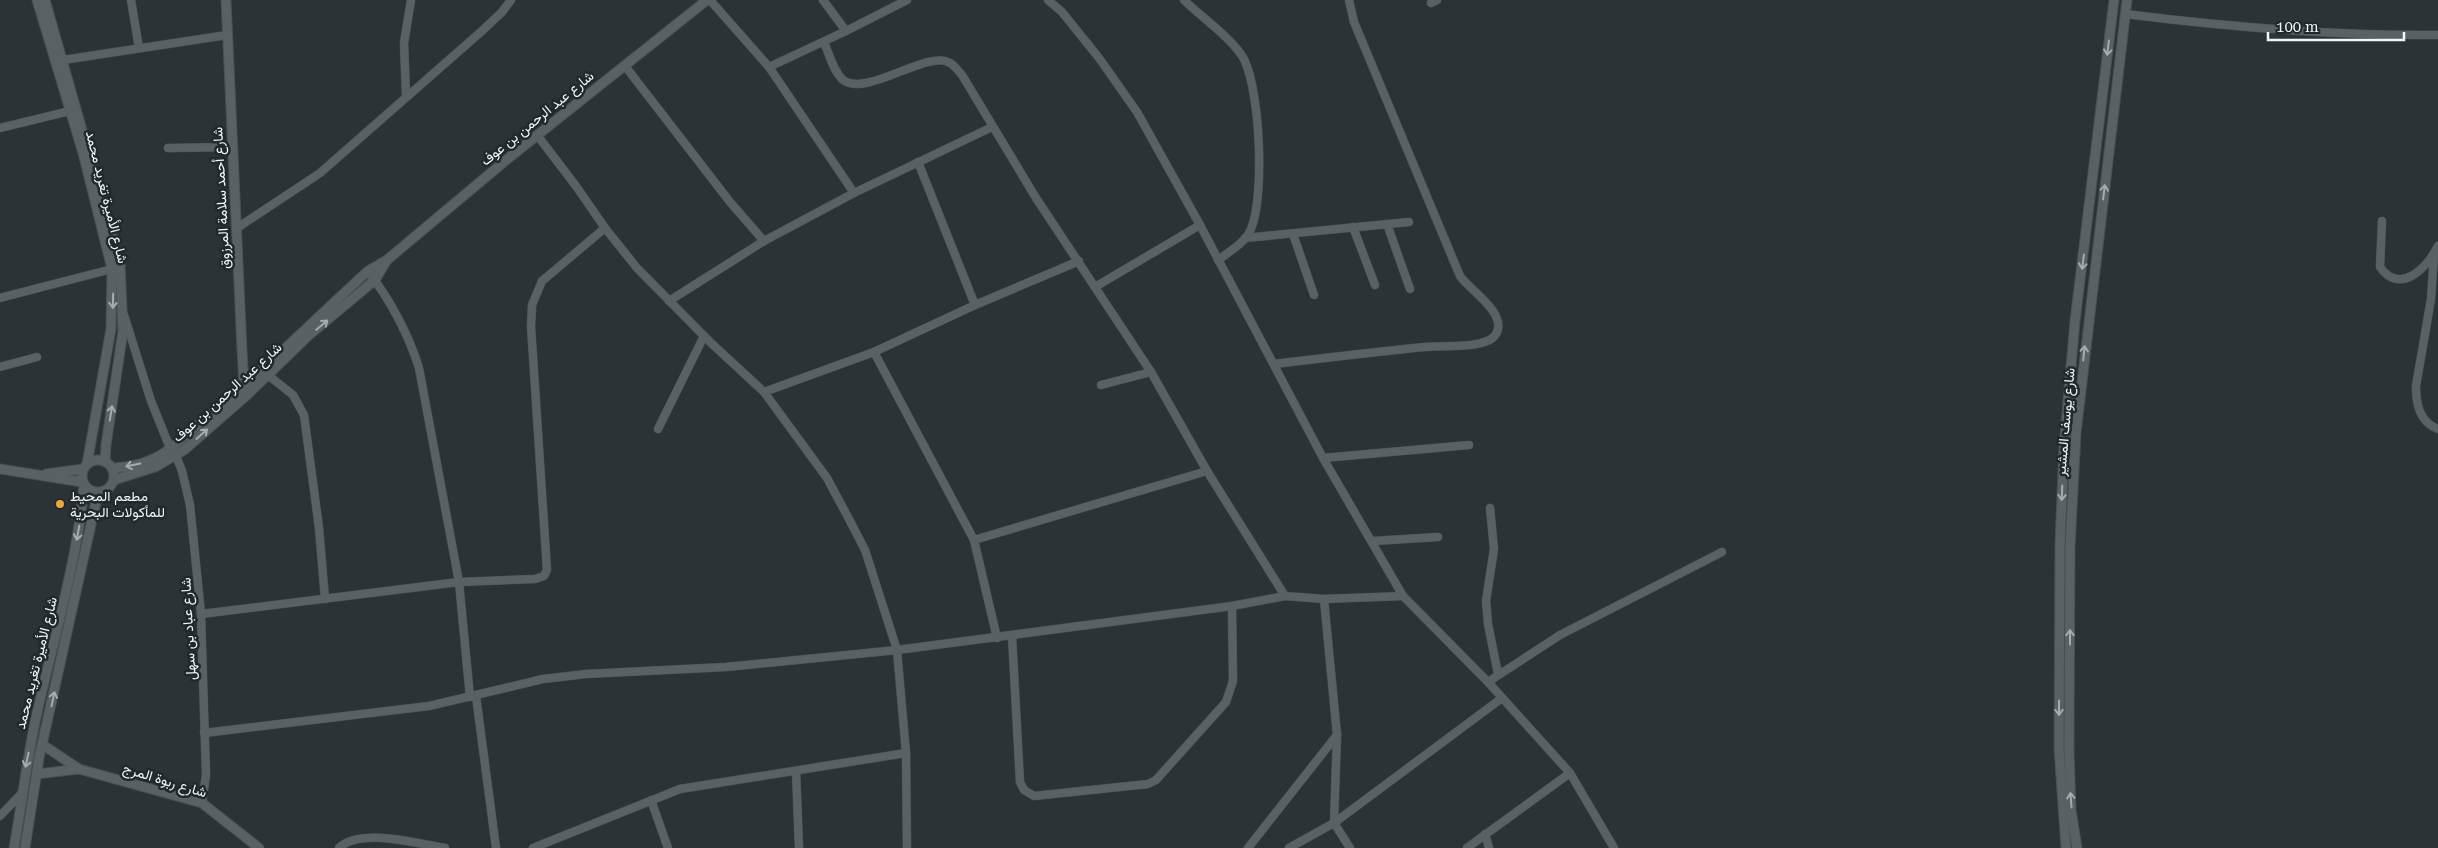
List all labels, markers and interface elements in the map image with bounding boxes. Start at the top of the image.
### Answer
scale bar [2268,10,2404,42]
text: 100 m [2276,18,2319,36]
one-way arrow [2103,40,2113,56]
street label: شارع عبد الرحمن بن عوف [477,67,599,171]
street label: شارع أحمد سلامة المرزوق [209,126,236,269]
street label: شارع الأميرة تغريد محمد [80,129,131,266]
one-way arrow [2099,184,2109,200]
one-way arrow [2078,254,2088,270]
one-way arrow [108,292,118,309]
one-way arrow [315,319,328,330]
street label: شارع عبد الرحمن بن عوف [169,339,287,447]
one-way arrow [2079,345,2089,361]
street label: شارع يوسف المشير [2052,367,2081,478]
one-way arrow [106,406,116,422]
one-way arrow [195,428,208,439]
one-way arrow [125,461,141,471]
one-way arrow [2057,485,2067,501]
place label: مطعم المحيط للمأكولات البحرية [70,488,165,521]
marker: مطعم المحيط للمأكولات البحرية [54,498,66,510]
one-way arrow [72,525,82,541]
street label: شارع عباد بن سهل [177,577,202,681]
street label: شارع الأميرة تغريد محمد [12,595,63,732]
one-way arrow [2065,630,2075,646]
one-way arrow [49,691,58,707]
one-way arrow [2054,700,2064,716]
one-way arrow [22,752,31,768]
street label: شارع ربوة المرج [120,760,209,803]
one-way arrow [2066,792,2075,808]

